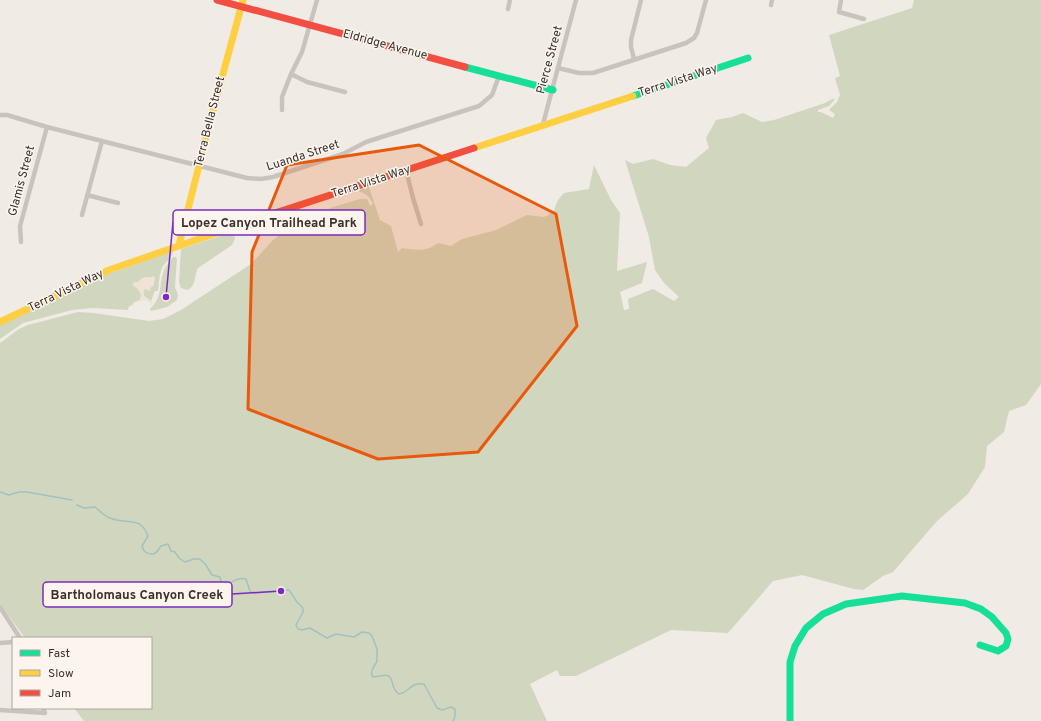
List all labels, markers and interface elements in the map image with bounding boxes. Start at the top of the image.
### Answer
street label: Pierce Street [533,24,567,96]
street label: Eldridge Avenue [341,26,429,64]
street label: Terra Vista Way [636,61,720,101]
street label: Terra Bella Street [191,75,229,169]
street label: Luanda Street [264,137,342,175]
street label: Glamis Street [5,144,39,218]
street label: Terra Vista Way [329,162,413,202]
callout: Lopez Canyon Trailhead Park [173,210,365,235]
text: Lopez Canyon Trailhead Park [181,216,357,232]
street label: Terra Vista Way [26,266,106,316]
callout: Bartholomaus Canyon Creek [43,582,232,607]
text: Bartholomaus Canyon Creek [51,588,223,604]
legend [12,637,152,709]
text: Fast [48,646,70,662]
text: Slow [48,666,74,682]
text: Jam [48,686,71,702]

